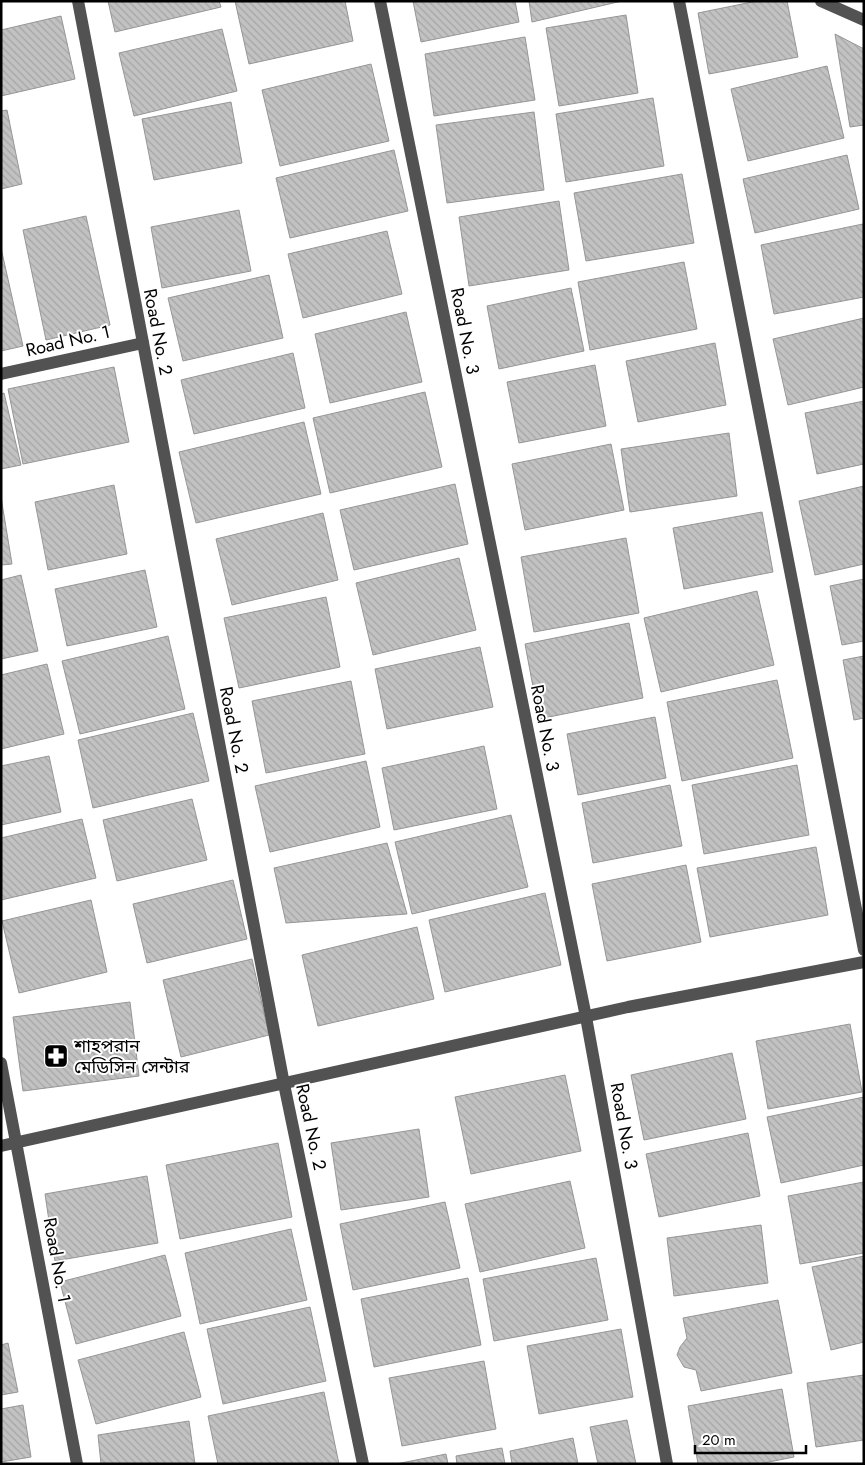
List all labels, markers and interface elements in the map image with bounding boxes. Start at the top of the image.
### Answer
street label: Road No. 3 [444,285,486,377]
street label: Road No. 2 [137,286,179,378]
street label: Road No. 1 [23,319,113,363]
street label: Road No. 3 [524,682,566,774]
street label: Road No. 2 [213,684,255,776]
place label: শাহপরান মেডিসিন সেন্টার [73,1033,190,1080]
pharmacy icon: শাহপরান মেডিসিন সেন্টার [43,1043,69,1069]
street label: Road No. 2 [289,1081,333,1173]
street label: Road No. 3 [604,1081,644,1172]
street label: Road No. 1 [37,1215,77,1305]
scale bar [695,1422,806,1454]
text: 20 m [702,1429,736,1451]

